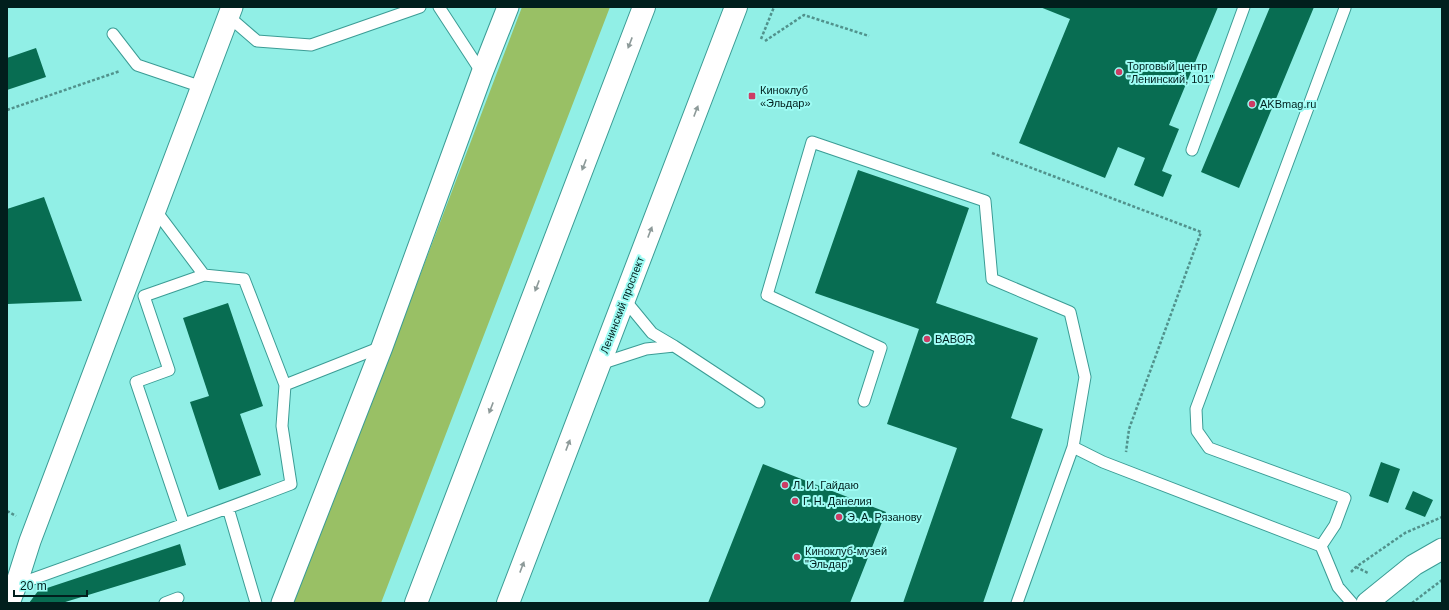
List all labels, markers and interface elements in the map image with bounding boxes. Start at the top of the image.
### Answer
one-way arrow [627,38,633,50]
place label: Торговый центр "Ленинский, 101" [1127,60,1214,85]
marker: Торговый центр "Ленинский, 101" [1114,67,1124,77]
place label: Киноклуб «Эльдар» [760,84,811,109]
marker: Киноклуб «Эльдар» [747,91,757,101]
place label: AKBmag.ru [1260,98,1316,110]
marker: AKBmag.ru [1247,99,1257,109]
one-way arrow [694,104,700,116]
one-way arrow [580,159,586,171]
one-way arrow [647,226,653,238]
street label: Ленинский проспект [598,255,646,355]
one-way arrow [534,281,540,293]
place label: BABOR [935,333,974,345]
marker: BABOR [922,334,932,344]
one-way arrow [487,402,493,414]
one-way arrow [566,439,572,451]
place label: Л. И. Гайдаю [793,479,859,491]
marker: Л. И. Гайдаю [780,480,790,490]
place label: Г. Н. Данелия [803,495,872,507]
marker: Г. Н. Данелия [790,496,800,506]
place label: Э. А. Рязанову [847,511,922,523]
marker: Э. А. Рязанову [834,512,844,522]
place label: Киноклуб-музей "Эльдар" [805,545,887,570]
marker: Киноклуб-музей "Эльдар" [792,552,802,562]
one-way arrow [519,560,525,572]
scale bar [14,572,87,598]
text: 20 m [20,579,47,593]

